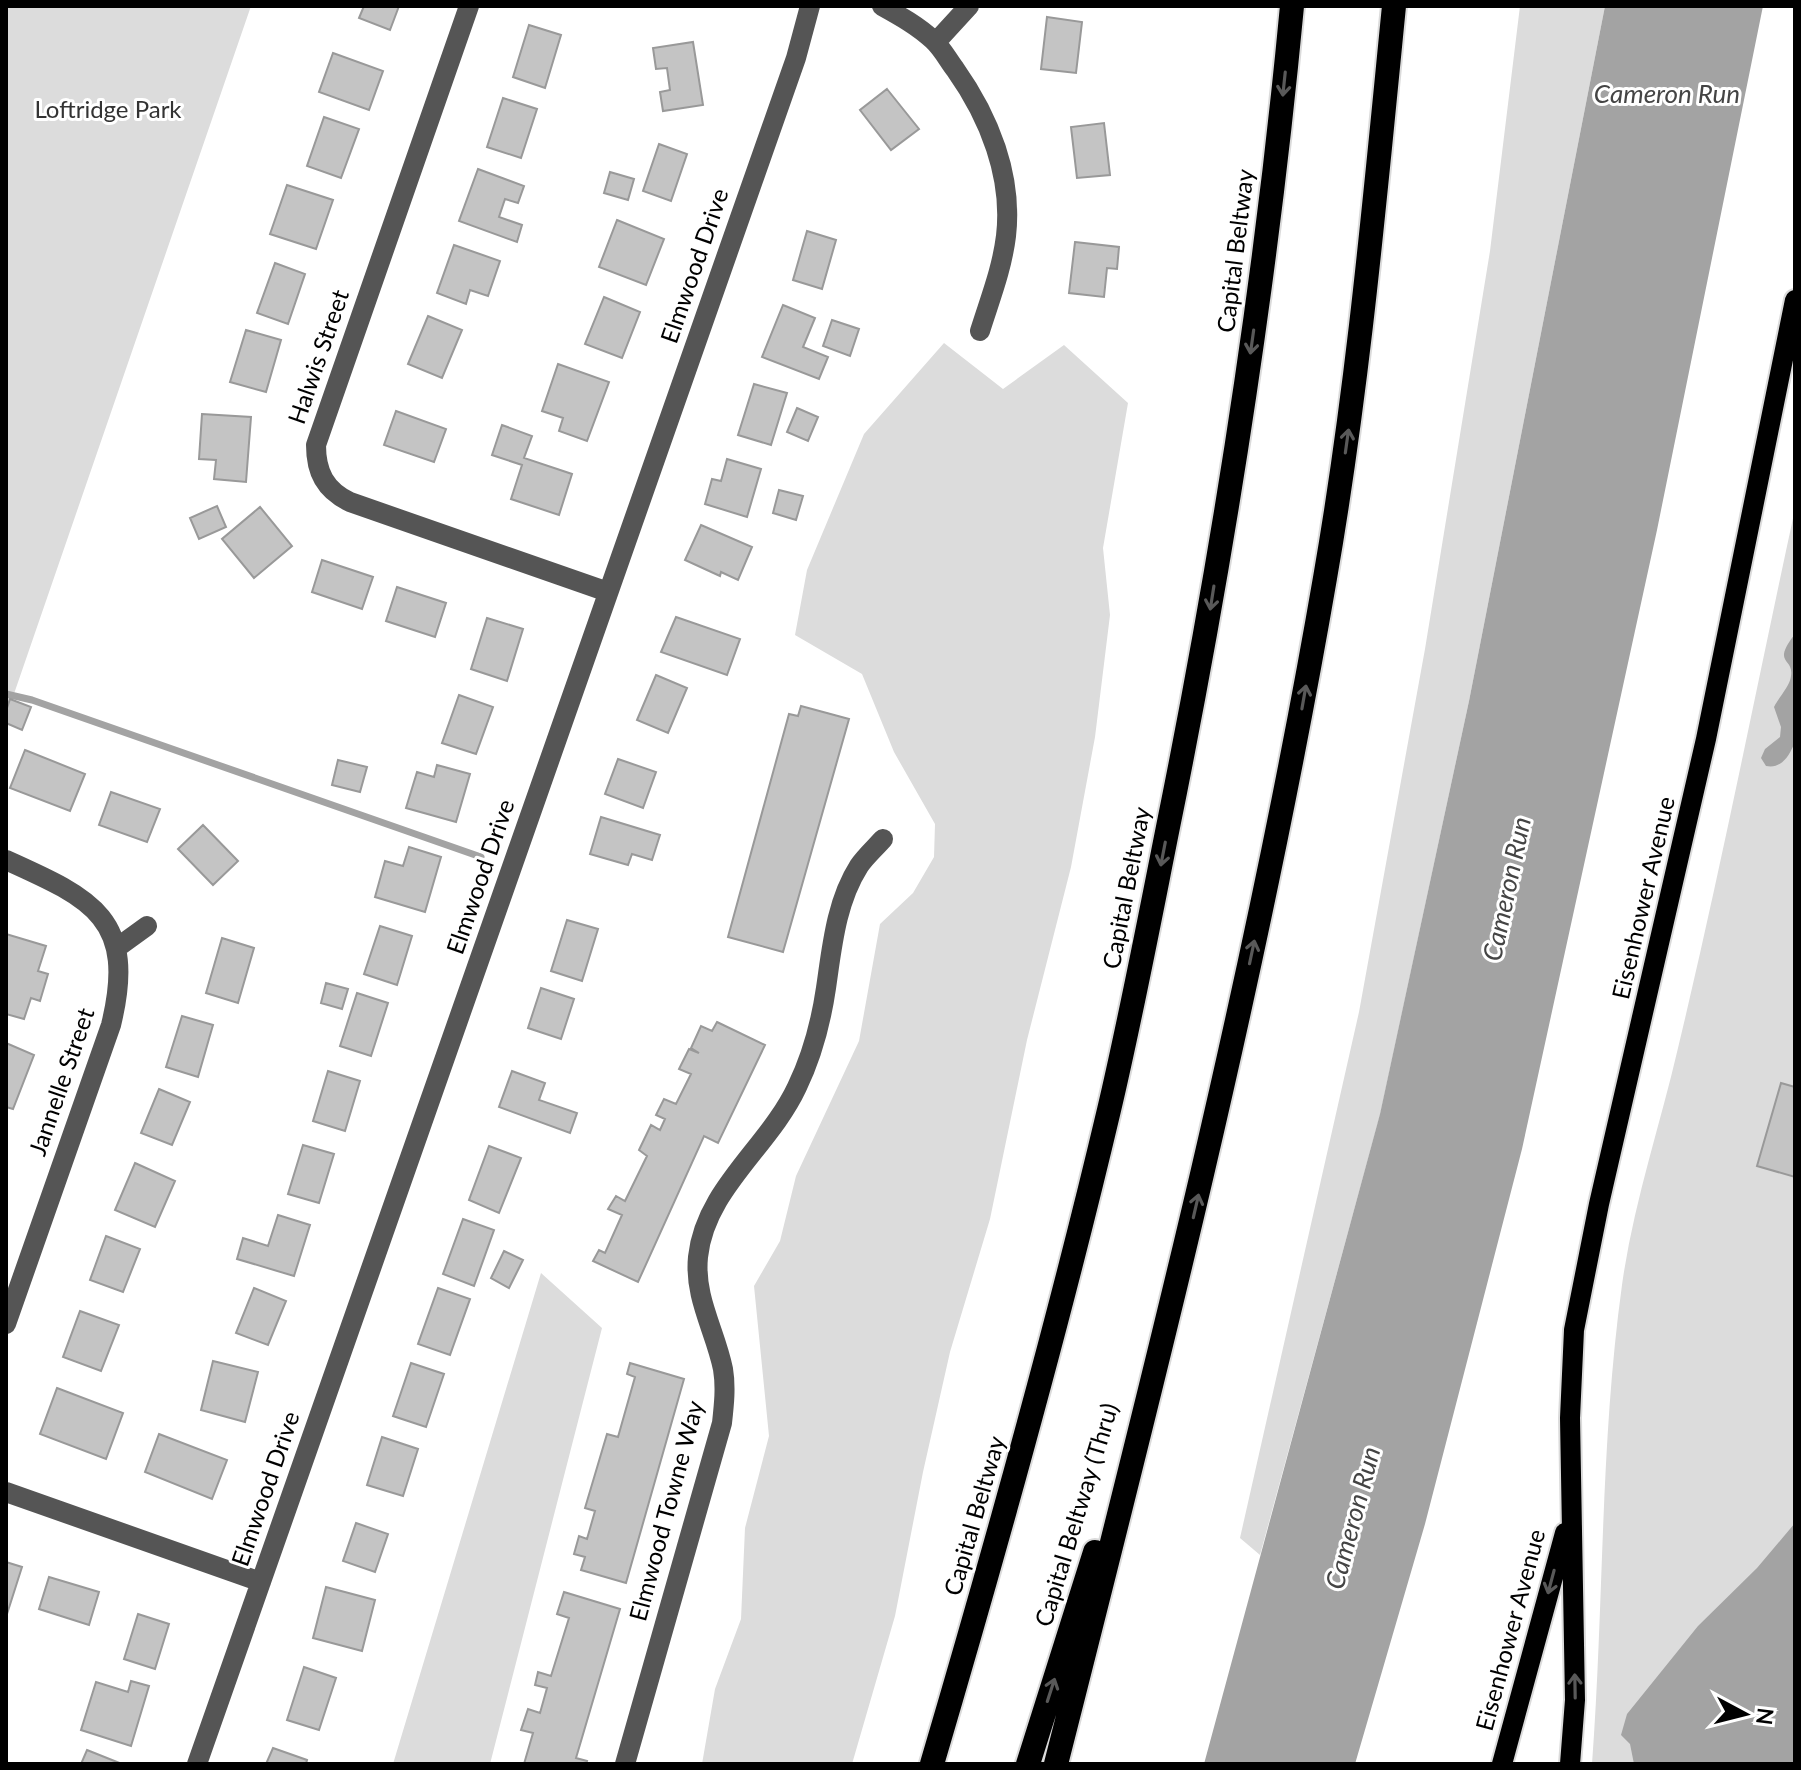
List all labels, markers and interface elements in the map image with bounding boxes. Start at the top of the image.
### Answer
one-way arrow [1277,70,1292,96]
water label: Cameron Run [1594,77,1740,109]
park label: Loftridge Park [34,94,182,123]
street label: Capital Beltway [1210,167,1259,334]
street label: Elmwood Drive [654,184,734,347]
street label: Halwis Street [281,285,354,427]
one-way arrow [1244,328,1259,354]
one-way arrow [1339,428,1354,455]
one-way arrow [1204,585,1219,611]
one-way arrow [1297,685,1312,710]
street label: Eisenhower Avenue [1605,793,1680,1002]
street label: Elmwood Drive [440,795,520,958]
street label: Capital Beltway [1096,804,1156,971]
water label: Cameron Run [1475,814,1537,964]
one-way arrow [1155,841,1170,866]
one-way arrow [1245,940,1260,965]
street label: Jannelle Street [22,1003,100,1159]
one-way arrow [1189,1194,1204,1219]
street label: Elmwood Towne Way [622,1397,709,1624]
street label: Capital Beltway (Thru) [1028,1399,1123,1630]
street label: Elmwood Drive [225,1407,305,1570]
street label: Capital Beltway [937,1432,1010,1599]
water label: Cameron Run [1318,1443,1386,1593]
street label: Eisenhower Avenue [1469,1526,1550,1733]
one-way arrow [1543,1568,1558,1594]
one-way arrow [1567,1673,1583,1700]
north arrow [1705,1674,1785,1754]
one-way arrow [1044,1677,1059,1703]
text: N [1751,1706,1780,1727]

